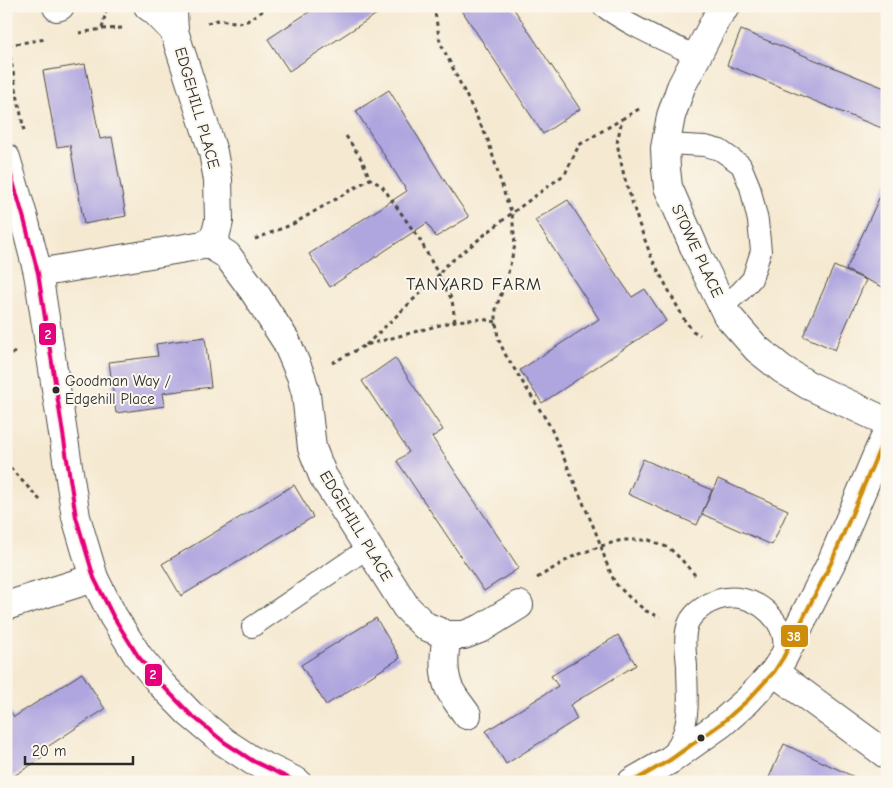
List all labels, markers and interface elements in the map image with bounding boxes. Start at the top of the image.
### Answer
street label: EDGEHILL PLACE [171,45,223,171]
street label: STOWE PLACE [668,202,727,301]
district label: TANYARD FARM [406,274,542,295]
line badge: 2 [38,322,57,346]
text: 2 [45,326,52,343]
place label: Goodman Way / Edgehill Place [65,372,171,408]
marker: Goodman Way / Edgehill Place [51,385,61,395]
street label: EDGEHILL PLACE [316,467,396,585]
line badge: 38 [780,624,809,648]
text: 38 [787,628,801,645]
line badge: 2 [144,663,163,687]
text: 2 [150,666,157,683]
scale bar [25,733,132,765]
unlabelled marker [696,733,706,743]
text: 20 m [32,742,66,760]

